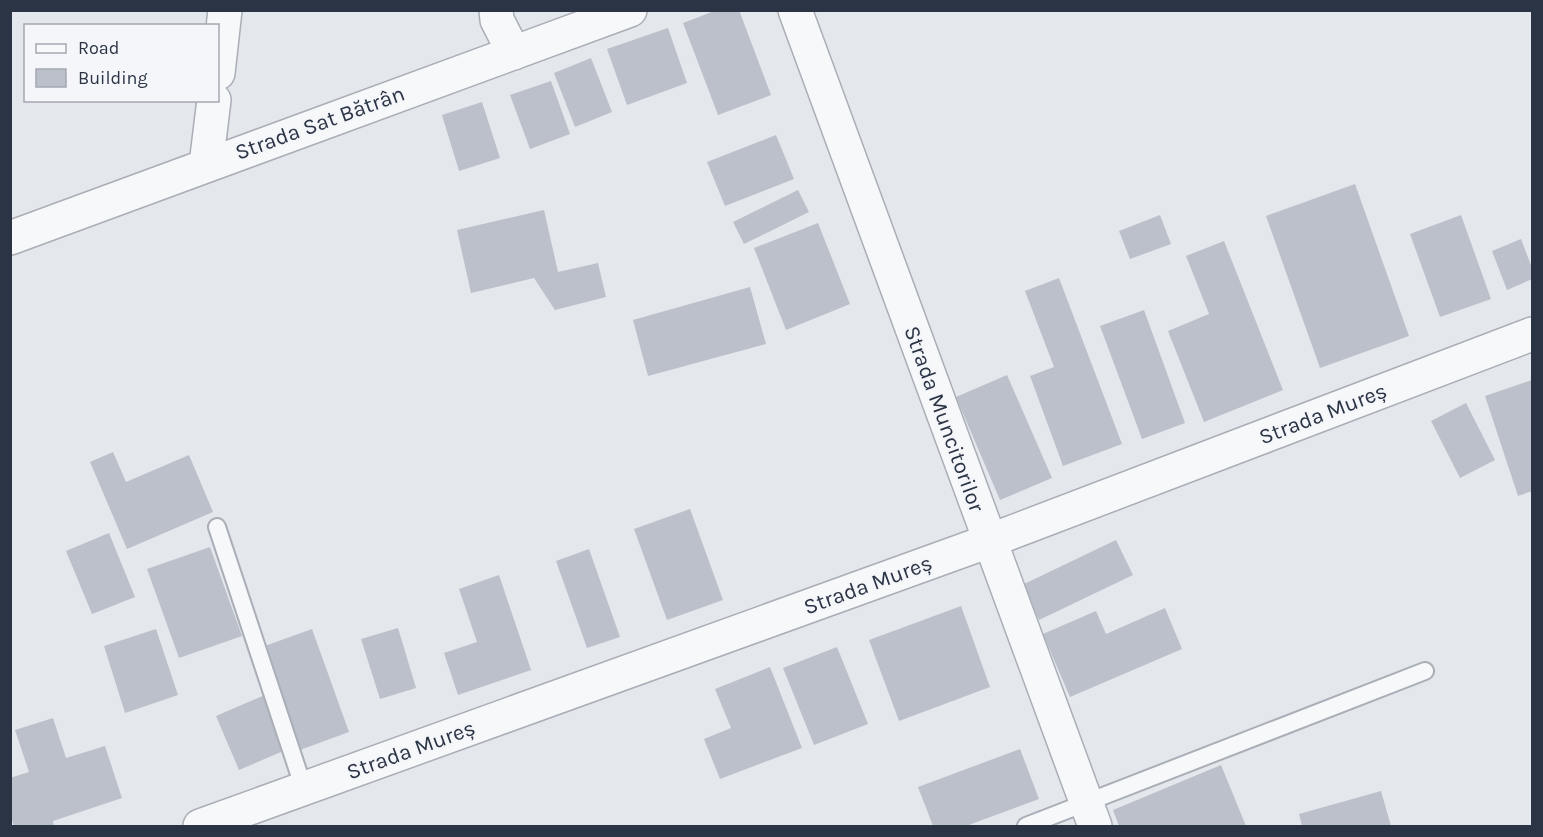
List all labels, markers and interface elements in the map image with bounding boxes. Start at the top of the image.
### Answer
legend [24,24,219,102]
text: Road [78,37,119,59]
text: Building [78,67,148,89]
street label: Strada Sat Bătrân [232,80,408,166]
street label: Strada Muncitorilor [898,322,990,516]
street label: Strada Mureș [1255,378,1391,450]
street label: Strada Mureș [800,550,936,620]
street label: Strada Mureș [343,715,479,785]

